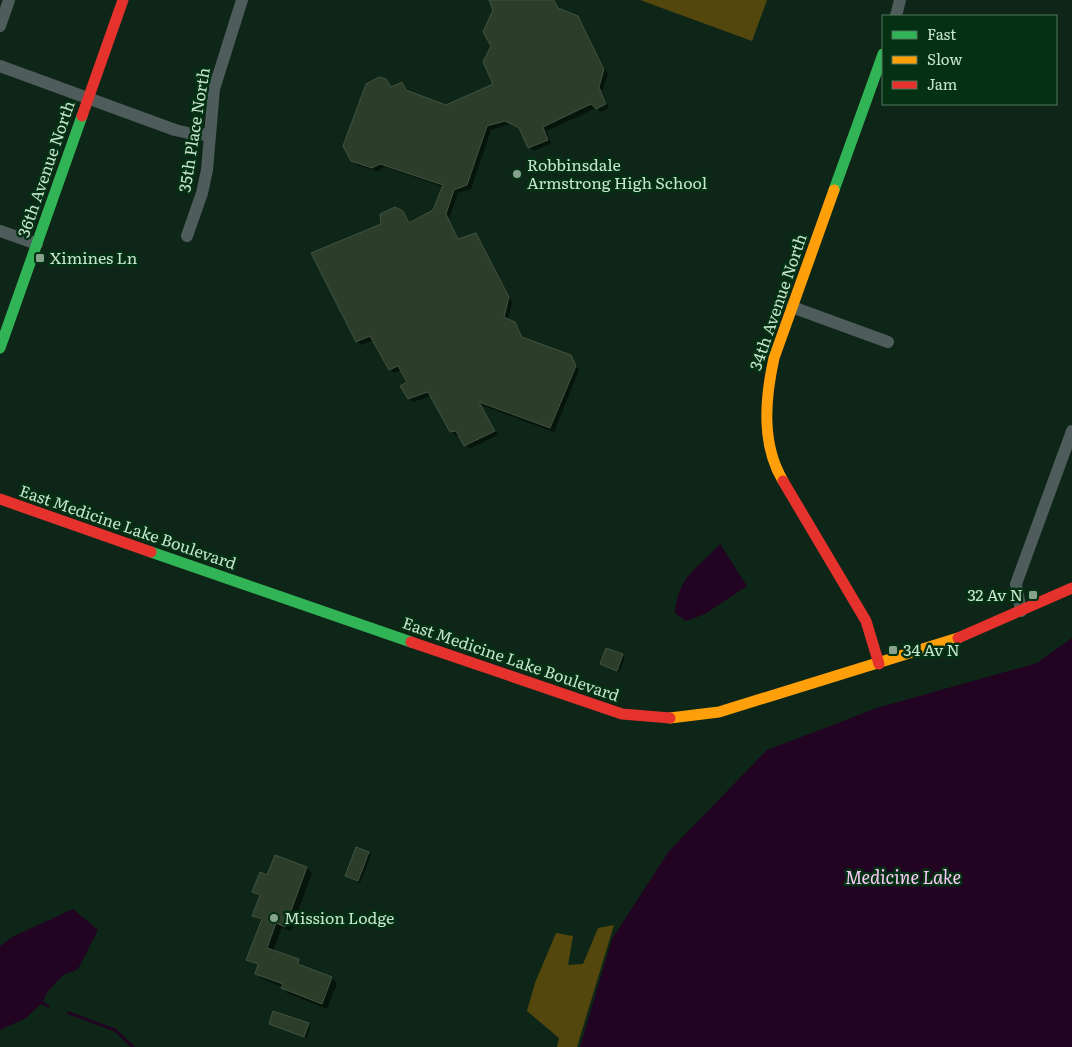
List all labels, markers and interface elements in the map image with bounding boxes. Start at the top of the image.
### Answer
legend [882,15,1057,105]
text: Fast [927,22,956,45]
text: Slow [927,47,962,70]
street label: 35th Place North [171,65,215,194]
text: Jam [927,72,958,95]
street label: 36th Avenue North [10,97,80,240]
place label: Robbinsdale Armstrong High School [527,152,707,194]
marker: Robbinsdale Armstrong High School [511,168,523,180]
street label: 34th Avenue North [742,230,812,373]
place label: Ximines Ln [50,245,138,269]
marker: Ximines Ln [34,252,46,264]
street label: East Medicine Lake Boulevard [17,478,240,575]
place label: 32 Av N [967,582,1023,606]
marker: 32 Av N [1027,589,1039,601]
street label: East Medicine Lake Boulevard [400,610,623,707]
place label: 34 Av N [903,637,960,661]
marker: 34 Av N [887,644,899,656]
water label: Medicine Lake [845,863,961,890]
place label: Mission Lodge [284,905,394,929]
marker: Mission Lodge [268,912,280,924]

